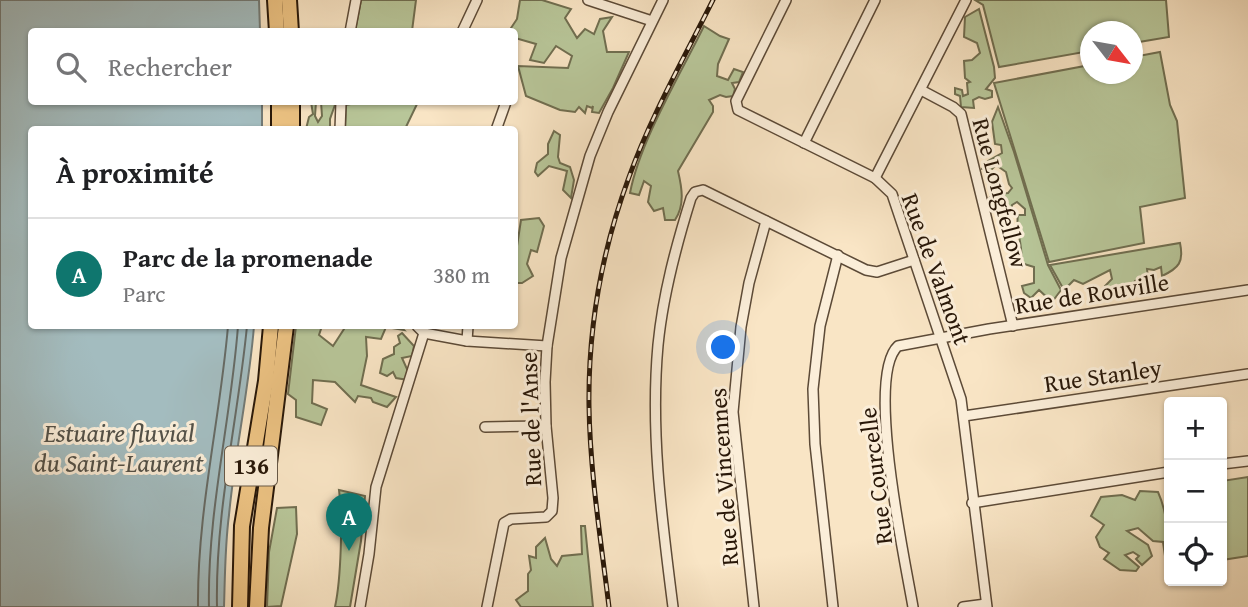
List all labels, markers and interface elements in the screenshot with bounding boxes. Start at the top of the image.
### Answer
north arrow [1080,21,1143,84]
search box [28,28,518,105]
text: Rechercher [108,47,232,86]
icon: search [52,48,90,86]
street label: Rue Longfellow [964,114,1037,272]
text: À proximité [56,150,214,194]
street label: Rue de Valmont [893,188,980,350]
text: Parc de la promenade [123,238,373,277]
text: A [72,258,86,291]
text: 380 m [433,258,490,291]
street label: Rue de Rouville [1013,264,1171,323]
text: Parc [123,277,166,310]
your location [706,330,740,364]
street label: Rue Stanley [1042,350,1164,401]
street label: Rue de l'Anse [511,351,550,487]
street label: Rue de Vincennes [700,387,747,567]
map controls [1164,397,1227,586]
button: + [1164,397,1227,460]
street label: Rue Courcelle [850,406,901,547]
water label: Estuaire fluvial du Saint-Laurent [34,413,204,482]
road number: 136 [225,446,277,486]
button: − [1164,460,1227,523]
pin: A [326,493,372,551]
button: locate [1164,523,1227,586]

